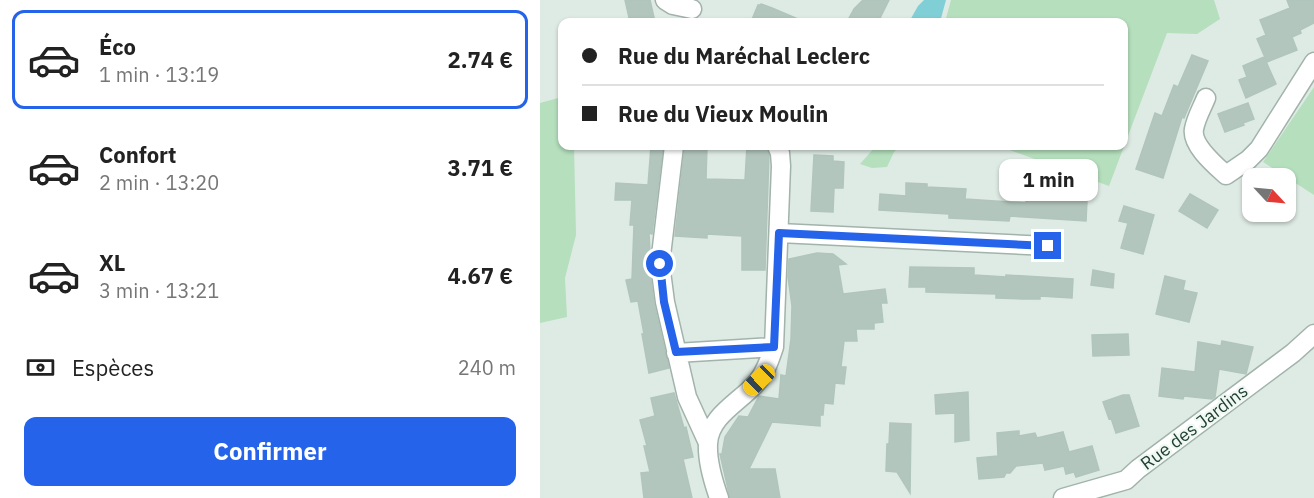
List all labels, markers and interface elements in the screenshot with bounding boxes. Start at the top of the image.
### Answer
text: Éco [99,32,136,61]
icon: car [27,33,81,87]
text: Rue du Maréchal Leclerc [618,41,870,70]
text: 2.74 € [448,45,513,74]
text: 1 min · 13:19 [99,61,219,88]
text: Rue du Vieux Moulin [618,99,828,128]
text: Confort [99,140,177,169]
icon: car [27,141,81,195]
text: 3.71 € [448,153,513,182]
callout: 1 min [998,159,1098,201]
text: 1 min [1022,166,1075,193]
north arrow [1242,168,1296,222]
map controls [1242,168,1296,222]
text: 2 min · 13:20 [99,169,219,196]
route end [1034,232,1061,259]
text: XL [99,248,125,277]
icon: car [27,249,81,303]
route start [646,250,673,277]
text: 4.67 € [448,261,513,290]
text: 3 min · 13:21 [99,277,219,304]
icon: cash [24,351,57,384]
text: Espèces [72,353,154,382]
text: 240 m [458,354,516,381]
car [740,361,778,399]
street label: Rue des Jardins [1136,379,1252,475]
button: Confirmer [24,417,516,486]

